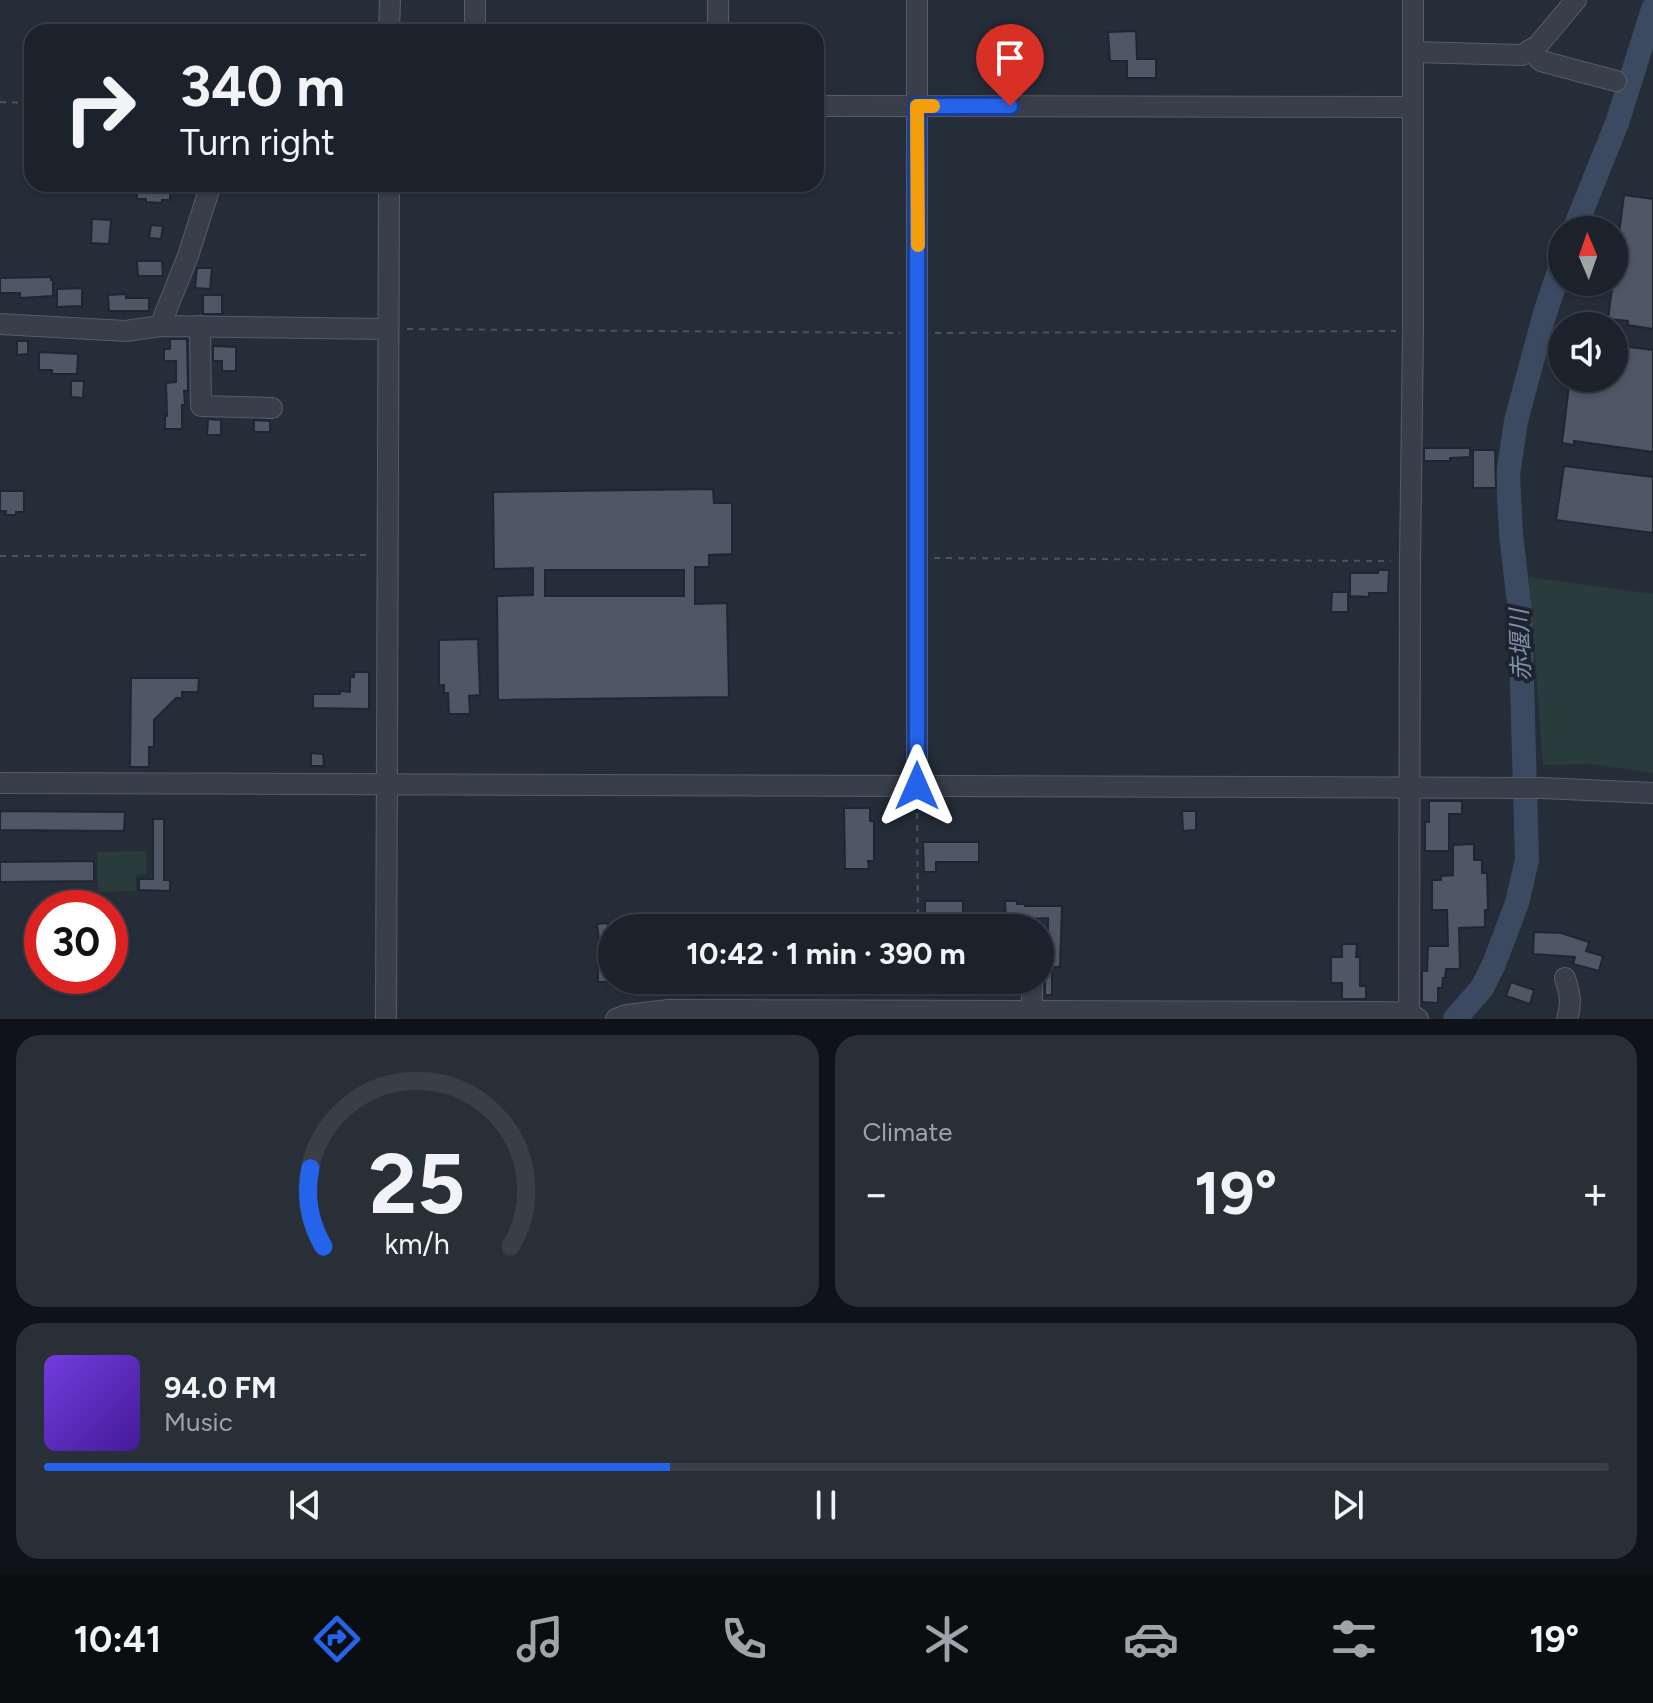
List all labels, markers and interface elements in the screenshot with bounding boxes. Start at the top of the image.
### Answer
pin [976,24,1044,106]
icon: arrive [988,36,1032,80]
text: 340 m [180,53,345,120]
icon: right [48,56,152,160]
text: Turn right [180,121,335,164]
north arrow [1548,216,1628,296]
map controls [1548,216,1628,392]
button: sound [1548,312,1628,392]
water label: 赤堰川 [1504,606,1536,681]
position arrow [875,744,959,828]
speed limit sign: 30 [24,890,128,994]
text: 10:42 · 1 min · 390 m [686,935,966,972]
text: Climate [863,1116,952,1148]
text: 25 [369,1134,466,1234]
text: 19° [1194,1157,1277,1229]
text: − [863,1167,890,1220]
text: + [1582,1167,1609,1220]
text: km/h [385,1227,450,1261]
text: 94.0 FM [164,1369,277,1406]
text: Music [164,1406,233,1438]
icon: previous [283,1483,327,1527]
icon: pause [804,1483,848,1527]
icon: next [1326,1483,1370,1527]
icon: directions [309,1611,365,1667]
icon: music [512,1611,568,1667]
icon: phone [716,1611,772,1667]
icon: climate [919,1611,975,1667]
icon: car [1123,1611,1179,1667]
icon: filters [1326,1611,1382,1667]
text: 10:41 [74,1618,161,1661]
text: 19° [1529,1618,1579,1661]

